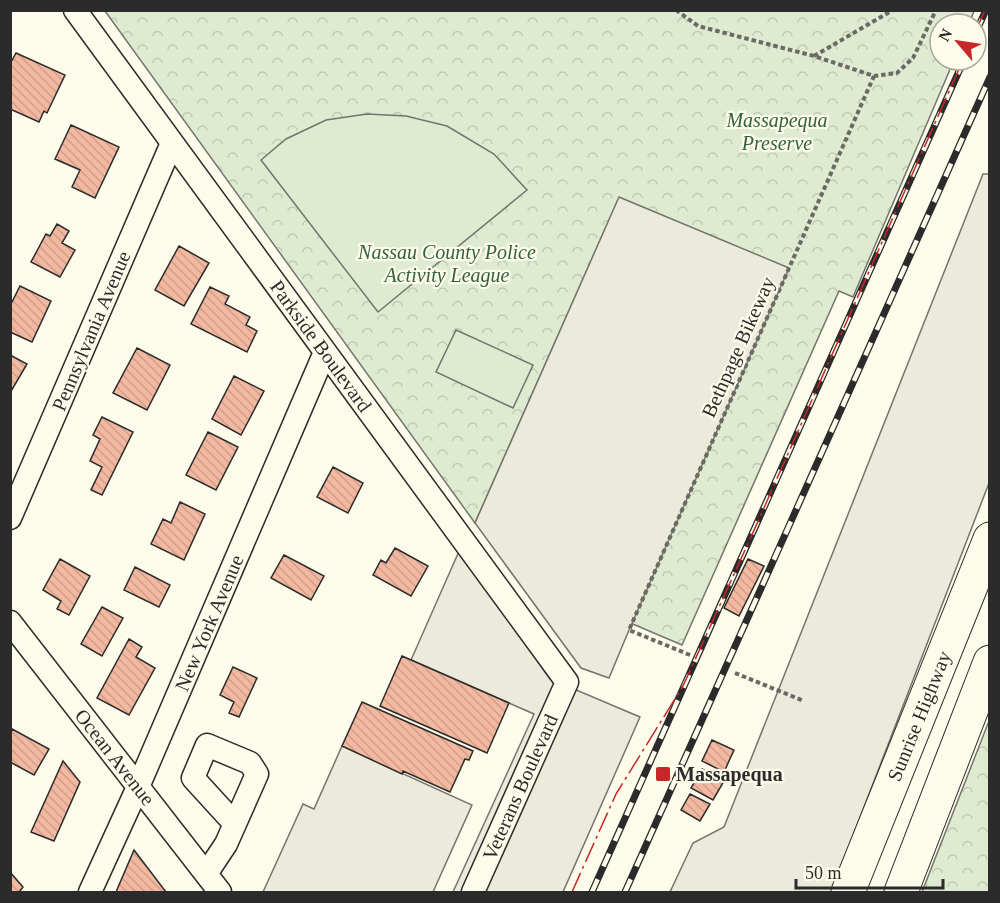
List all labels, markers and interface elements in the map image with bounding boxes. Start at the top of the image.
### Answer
north arrow [928,12,988,72]
text: N [935,25,956,44]
park label: Massapequa Preserve [725,109,828,154]
park label: Nassau County Police Activity League [357,241,536,287]
street label: Pennsylvania Avenue [47,248,136,415]
street label: Bethpage Bikeway [697,273,780,421]
street label: Parkside Boulevard [266,276,376,416]
street label: New York Avenue [170,552,248,694]
street label: Sunrise Highway [883,648,956,785]
street label: Ocean Avenue [71,705,159,809]
street label: Veterans Boulevard [478,711,562,863]
place label: Massapequa [676,763,783,786]
marker: Massapequa [654,765,672,783]
scale bar [796,852,943,890]
text: 50 m [805,863,842,883]

